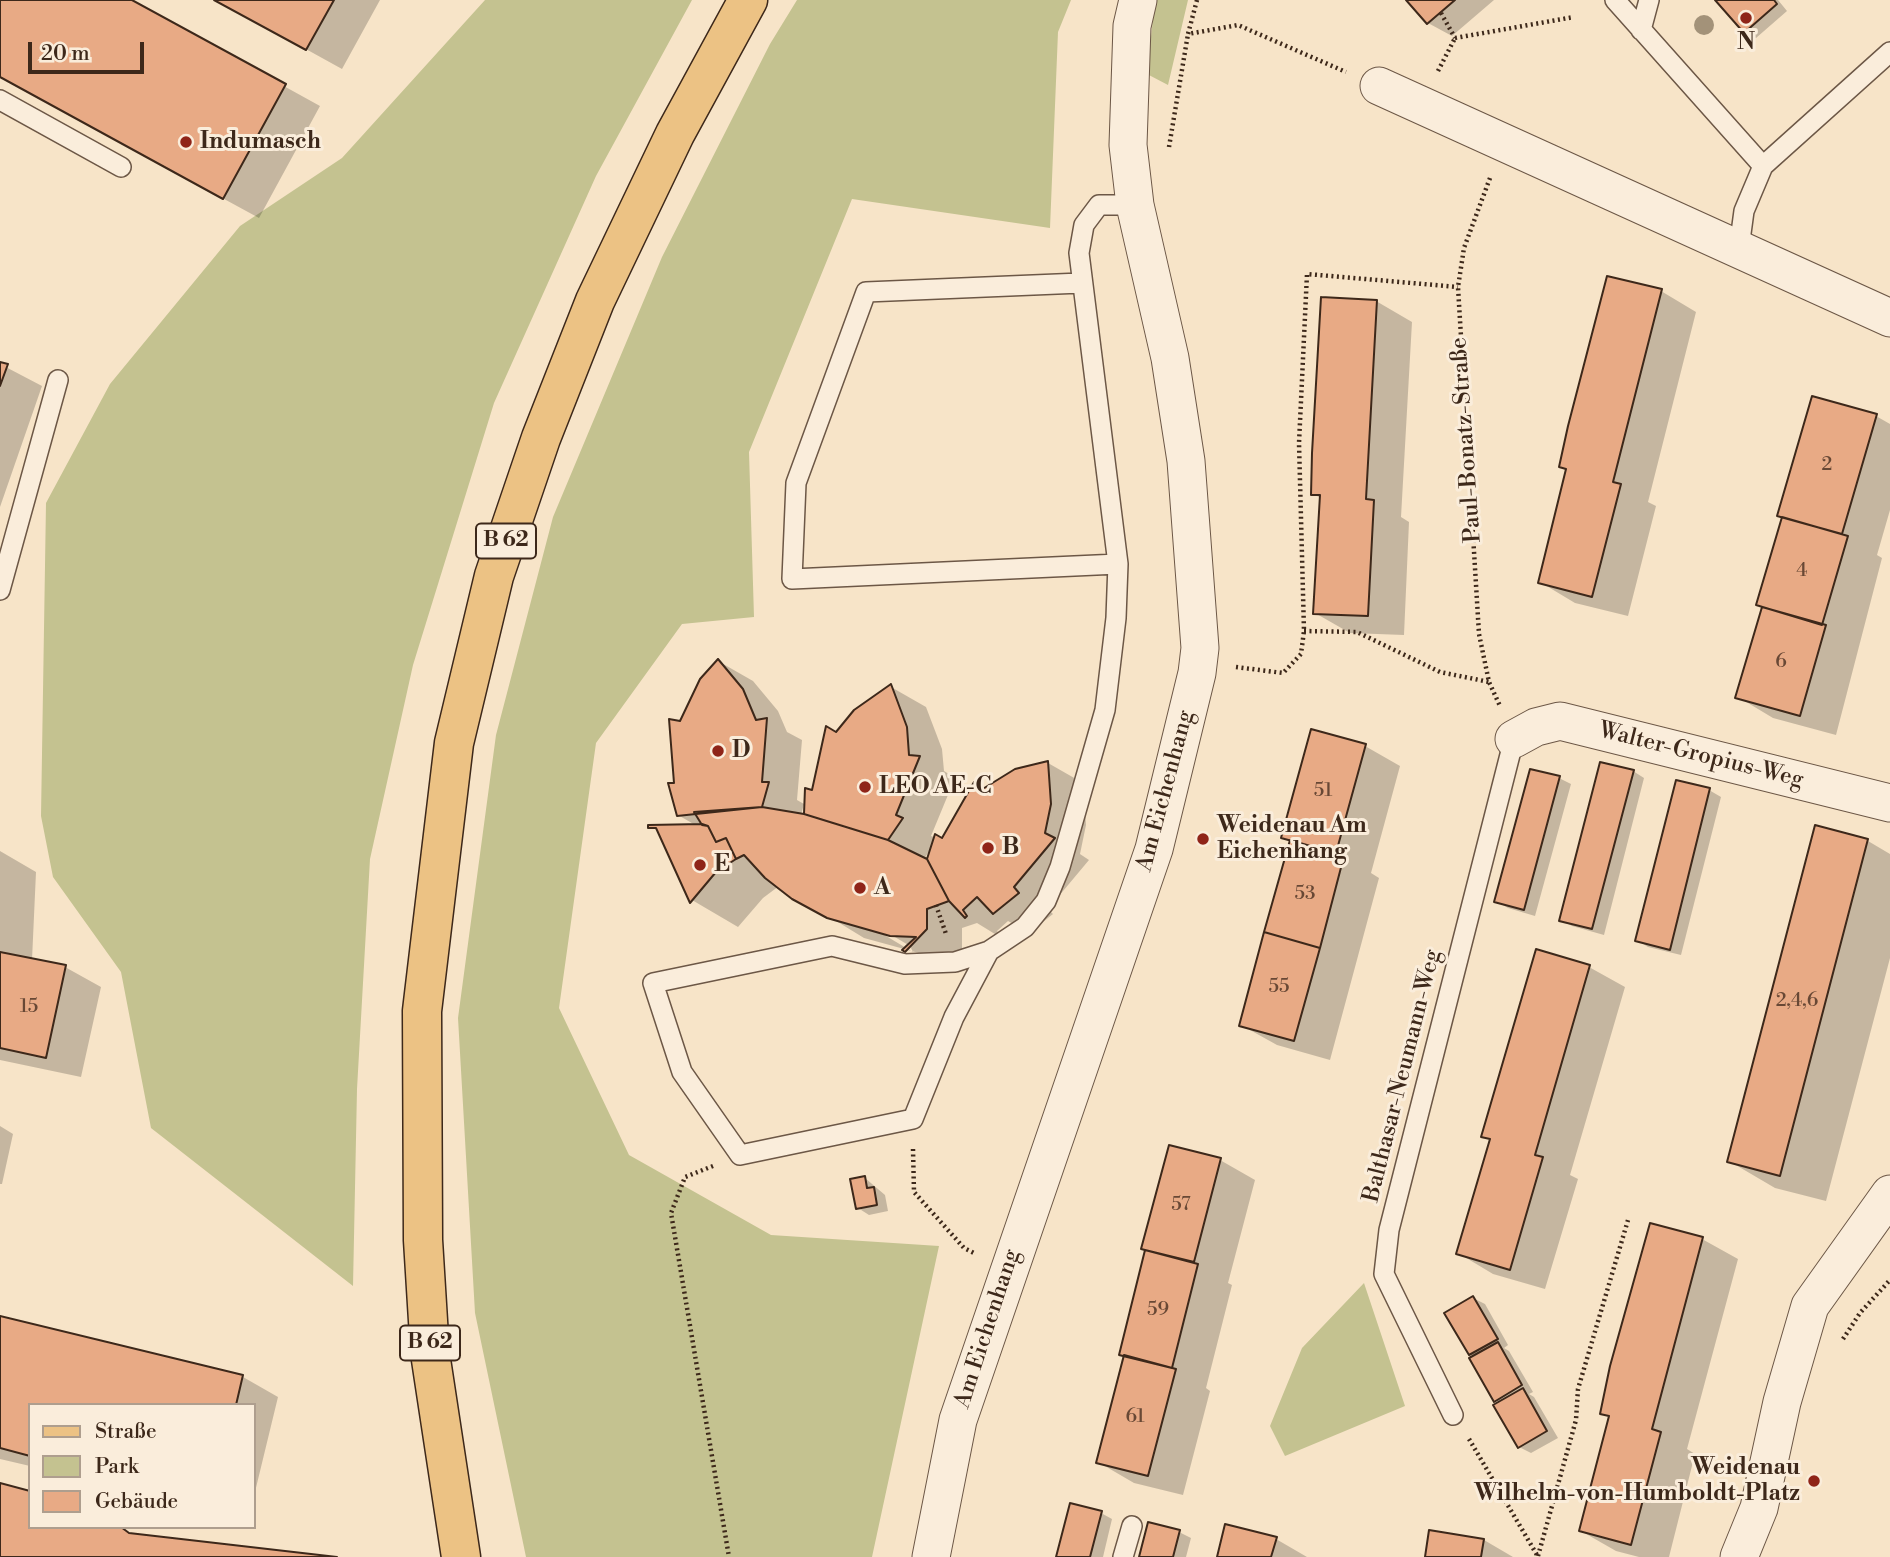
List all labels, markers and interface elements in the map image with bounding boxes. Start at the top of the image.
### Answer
marker: N [1738,10,1754,26]
scale bar [32,28,147,72]
place label: N [1737,29,1755,57]
text: 20 m [41,41,90,67]
place label: Indumasch [200,128,321,156]
marker: Indumasch [178,134,194,150]
street label: Paul-Bonatz-Straße [1446,336,1488,544]
house number: 2 [1822,454,1832,476]
road number: B 62 [476,524,536,558]
house number: 4 [1796,560,1808,582]
house number: 6 [1775,651,1787,673]
street label: Am Eichenhang [1131,707,1201,875]
street label: Walter-Gropius-Weg [1596,717,1806,795]
place label: D [732,737,750,765]
marker: D [710,743,726,759]
place label: LEO AE-C [879,773,992,801]
marker: LEO AE-C [857,779,873,795]
house number: 51 [1314,780,1332,802]
place label: Weidenau Am Eichenhang [1217,812,1367,866]
marker: Weidenau Am Eichenhang [1195,831,1211,847]
place label: B [1002,834,1019,862]
marker: B [980,840,996,856]
place label: E [714,851,730,879]
marker: E [692,857,708,873]
place label: A [874,874,890,902]
marker: A [852,880,868,896]
house number: 53 [1295,883,1315,905]
street label: Balthasar-Neumann-Weg [1358,947,1448,1205]
house number: 55 [1269,976,1289,998]
house number: 2,4,6 [1776,990,1818,1012]
house number: 15 [20,996,38,1018]
house number: 57 [1171,1194,1191,1216]
street label: Am Eichenhang [949,1246,1027,1412]
house number: 59 [1147,1299,1169,1321]
road number: B 62 [400,1326,460,1360]
legend [28,1403,256,1529]
house number: 61 [1125,1406,1145,1428]
text: Straße [95,1419,157,1445]
text: Park [95,1454,139,1480]
place label: Weidenau Wilhelm-von-Humboldt-Platz [1474,1454,1800,1508]
marker: Weidenau Wilhelm-von-Humboldt-Platz [1806,1473,1822,1489]
text: Gebäude [95,1489,178,1515]

